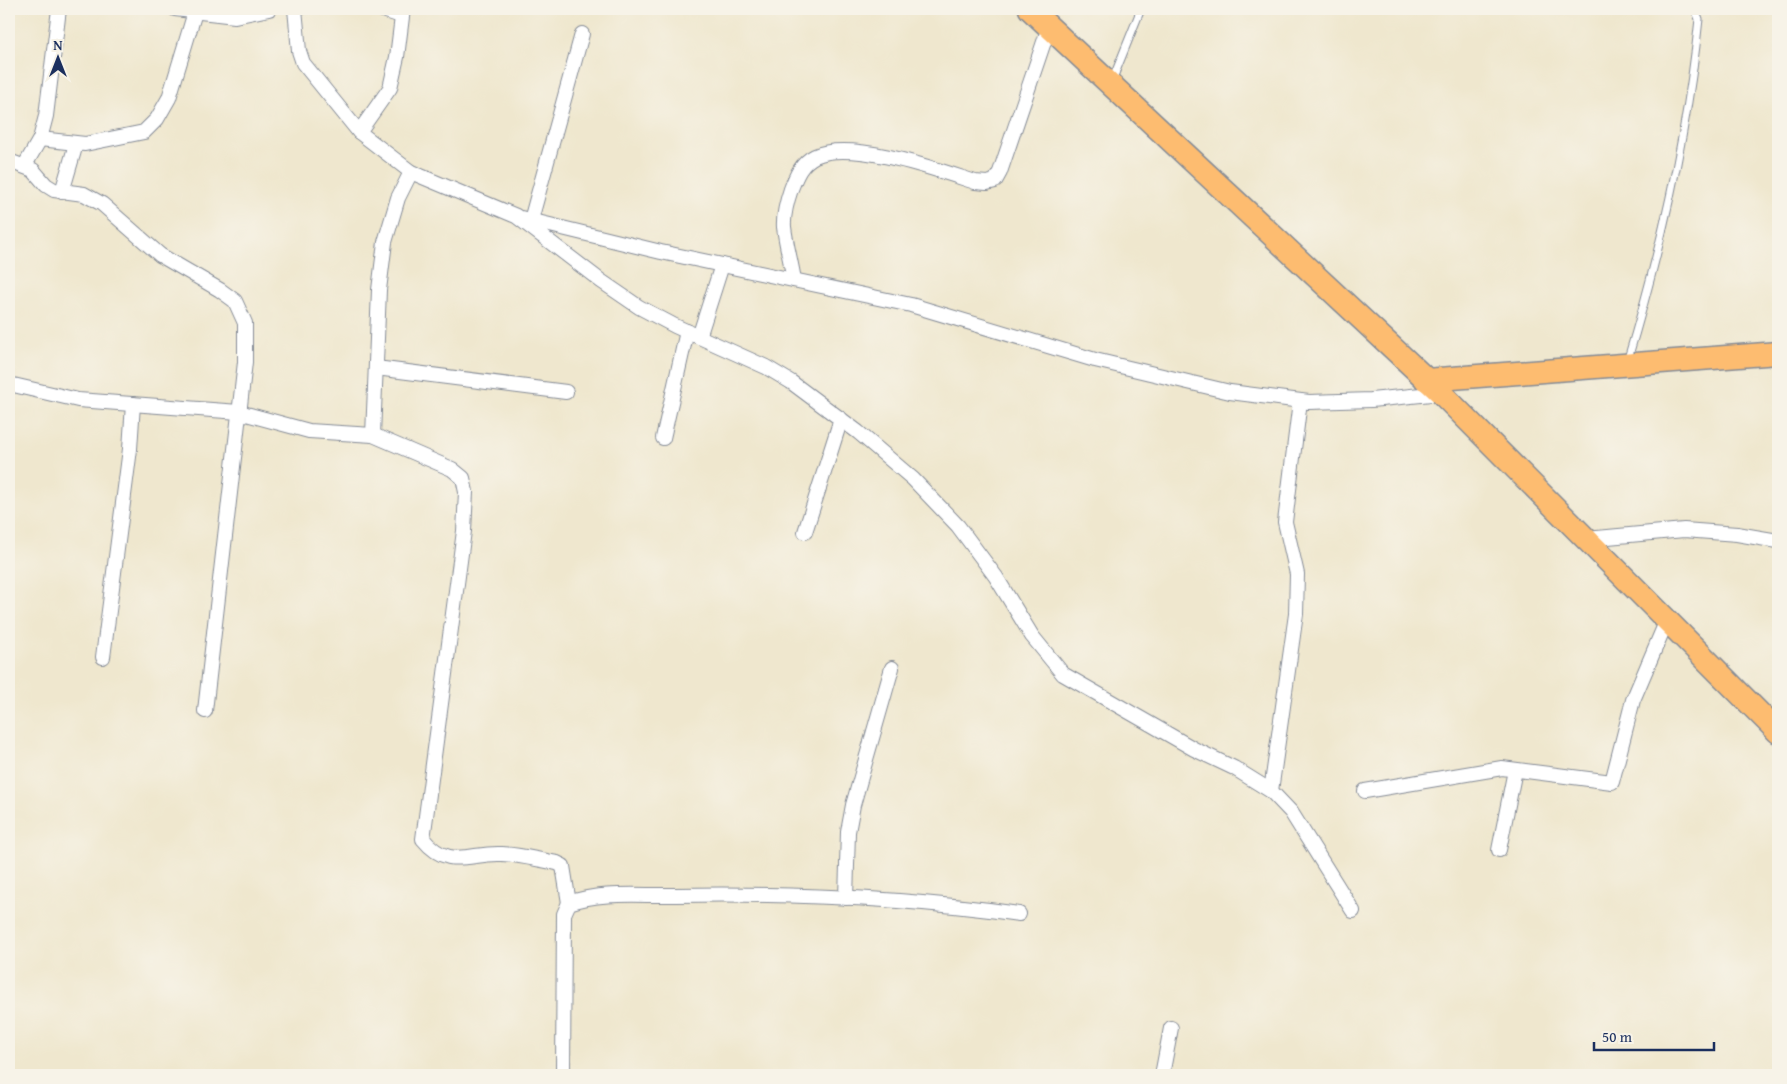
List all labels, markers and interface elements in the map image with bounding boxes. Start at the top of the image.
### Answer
north arrow [32,32,82,82]
text: N [53,35,63,55]
scale bar [1594,1019,1714,1051]
text: 50 m [1602,1026,1633,1047]

